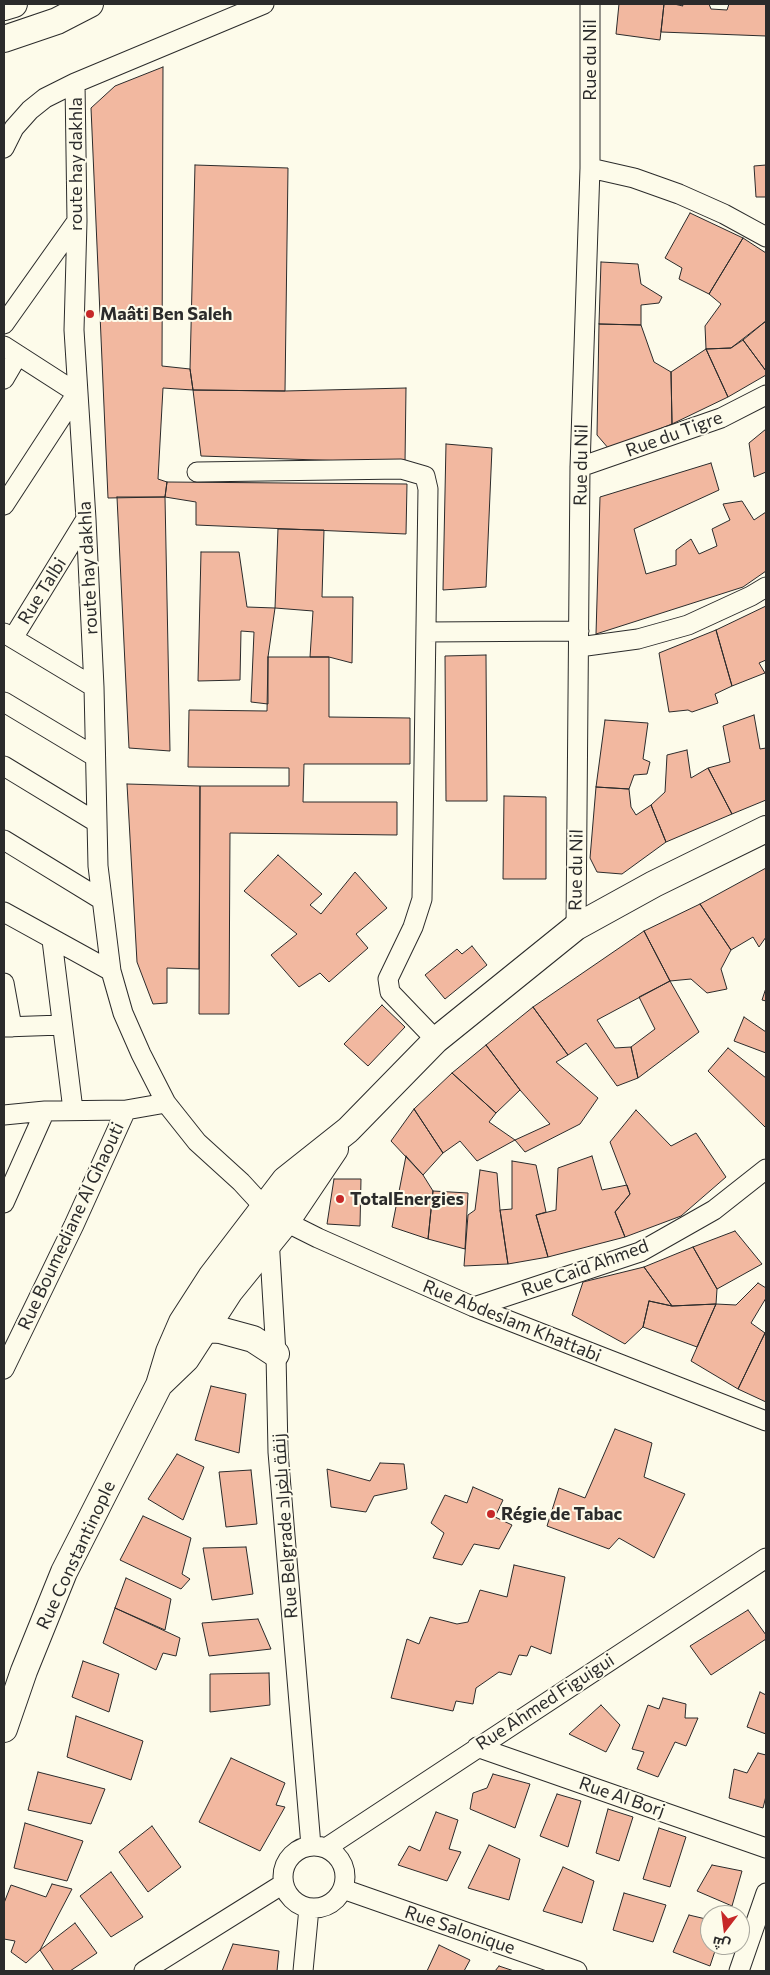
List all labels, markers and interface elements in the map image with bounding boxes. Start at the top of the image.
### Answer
street label: Rue du Nil [579,19,601,101]
street label: route hay dakhla [65,97,87,231]
place label: Maâti Ben Saleh [100,303,232,325]
marker: Maâti Ben Saleh [84,308,96,320]
street label: Rue du Tigre [623,407,725,461]
street label: Rue du Nil [569,424,593,506]
street label: route hay dakhla [74,501,102,635]
street label: Rue Talbi [13,554,71,628]
street label: Rue du Nil [564,829,588,911]
street label: Rue Boumediane Al Ghaouti [13,1119,129,1333]
place label: TotalEnergies [350,1188,464,1210]
marker: TotalEnergies [334,1193,346,1205]
street label: Rue Caid Ahmed [519,1235,651,1301]
street label: Rue Abdeslam Khattabi [420,1275,604,1367]
street label: Rue Belgrade زنقة بلغراد [268,1433,302,1619]
street label: Rue Constantinople [32,1477,120,1633]
place label: Régie de Tabac [501,1503,622,1525]
marker: Régie de Tabac [485,1508,497,1520]
street label: Rue Ahmed Figuigui [472,1649,618,1755]
street label: Rue Al Borj [576,1772,668,1822]
street label: Rue Salonique [402,1901,518,1959]
north arrow [700,1905,750,1955]
text: ش [710,1933,732,1955]

